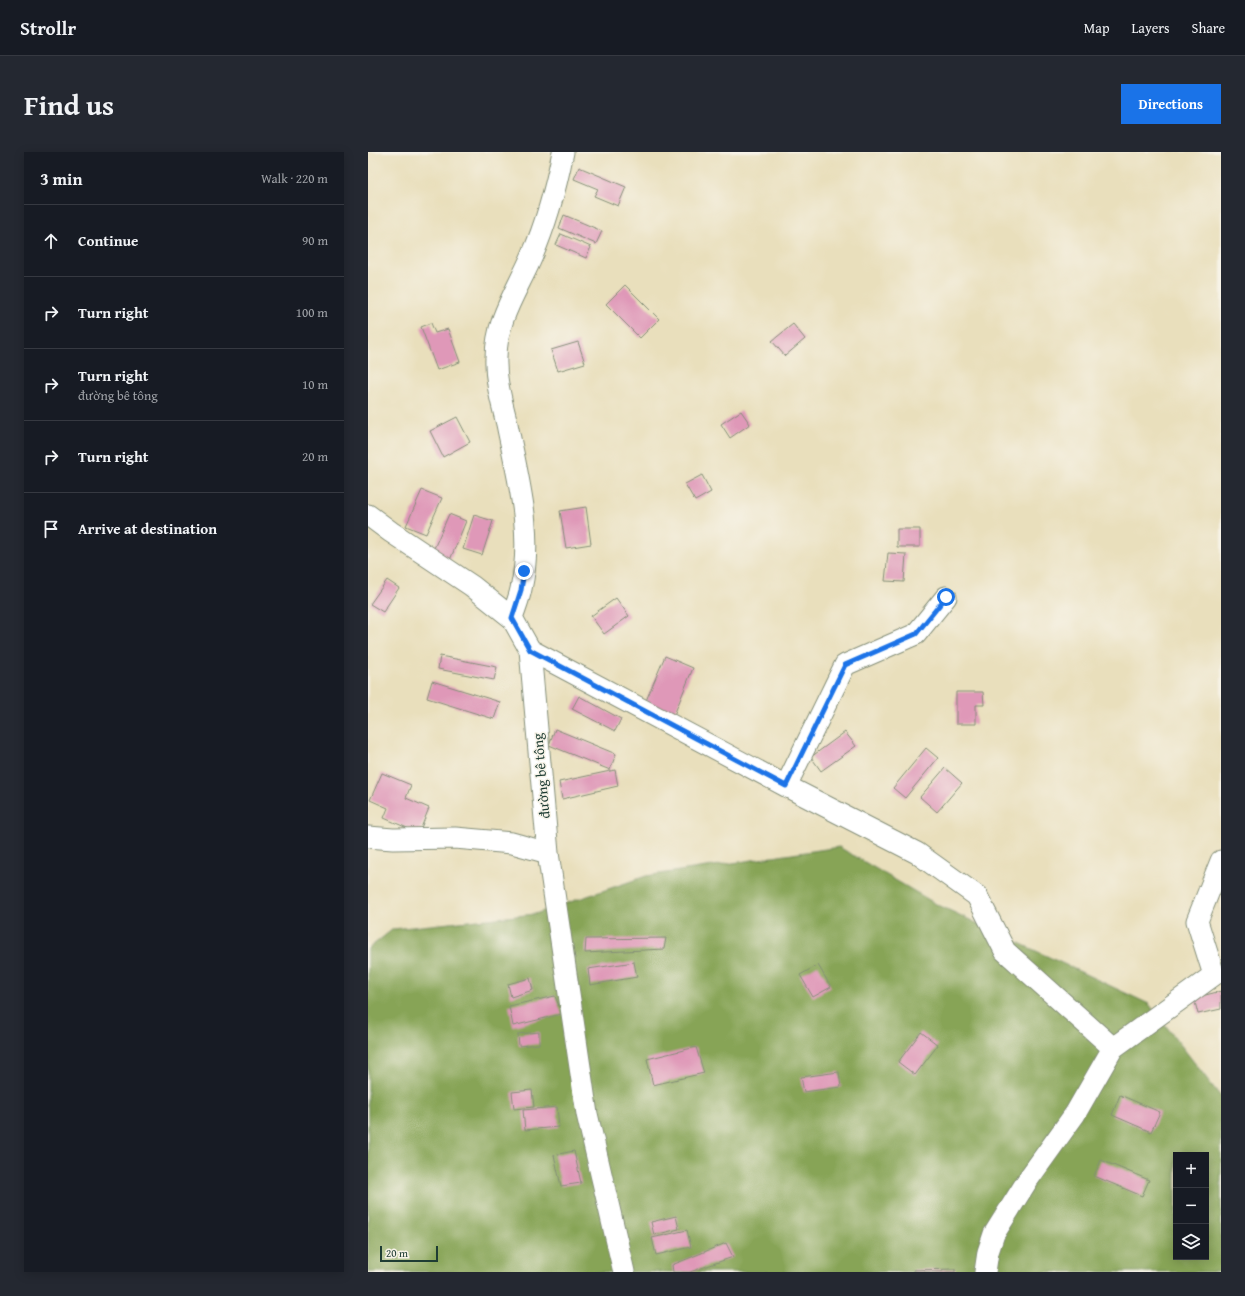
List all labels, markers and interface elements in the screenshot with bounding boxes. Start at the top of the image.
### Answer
text: Strollr [20,14,76,42]
text: Map [1084,18,1110,38]
text: Layers [1132,18,1170,38]
text: Share [1192,18,1225,38]
text: Find us [24,84,114,125]
button: Directions [1121,84,1221,124]
text: 3 min [40,166,82,191]
text: Walk · 220 m [261,169,328,188]
icon: ahead [40,230,62,252]
text: Continue [78,230,139,251]
text: 90 m [302,231,328,250]
icon: right [40,302,62,324]
text: Turn right [78,302,149,323]
text: 100 m [296,303,328,322]
text: Turn right [78,365,149,386]
icon: right [40,374,62,396]
text: 10 m [302,375,328,394]
text: đường bê tông [78,386,158,405]
icon: right [40,446,62,468]
text: Turn right [78,446,149,467]
text: 20 m [302,447,328,466]
icon: arrive [40,518,62,540]
text: Arrive at destination [78,518,217,539]
route end [515,562,533,580]
route start [937,588,955,606]
street label: đường bê tông [527,732,555,820]
map controls [1173,1152,1209,1260]
button: + [1173,1152,1209,1188]
button: − [1173,1188,1209,1224]
button: layers [1173,1224,1209,1260]
scale bar [380,1244,438,1263]
text: 20 m [386,1245,408,1261]

